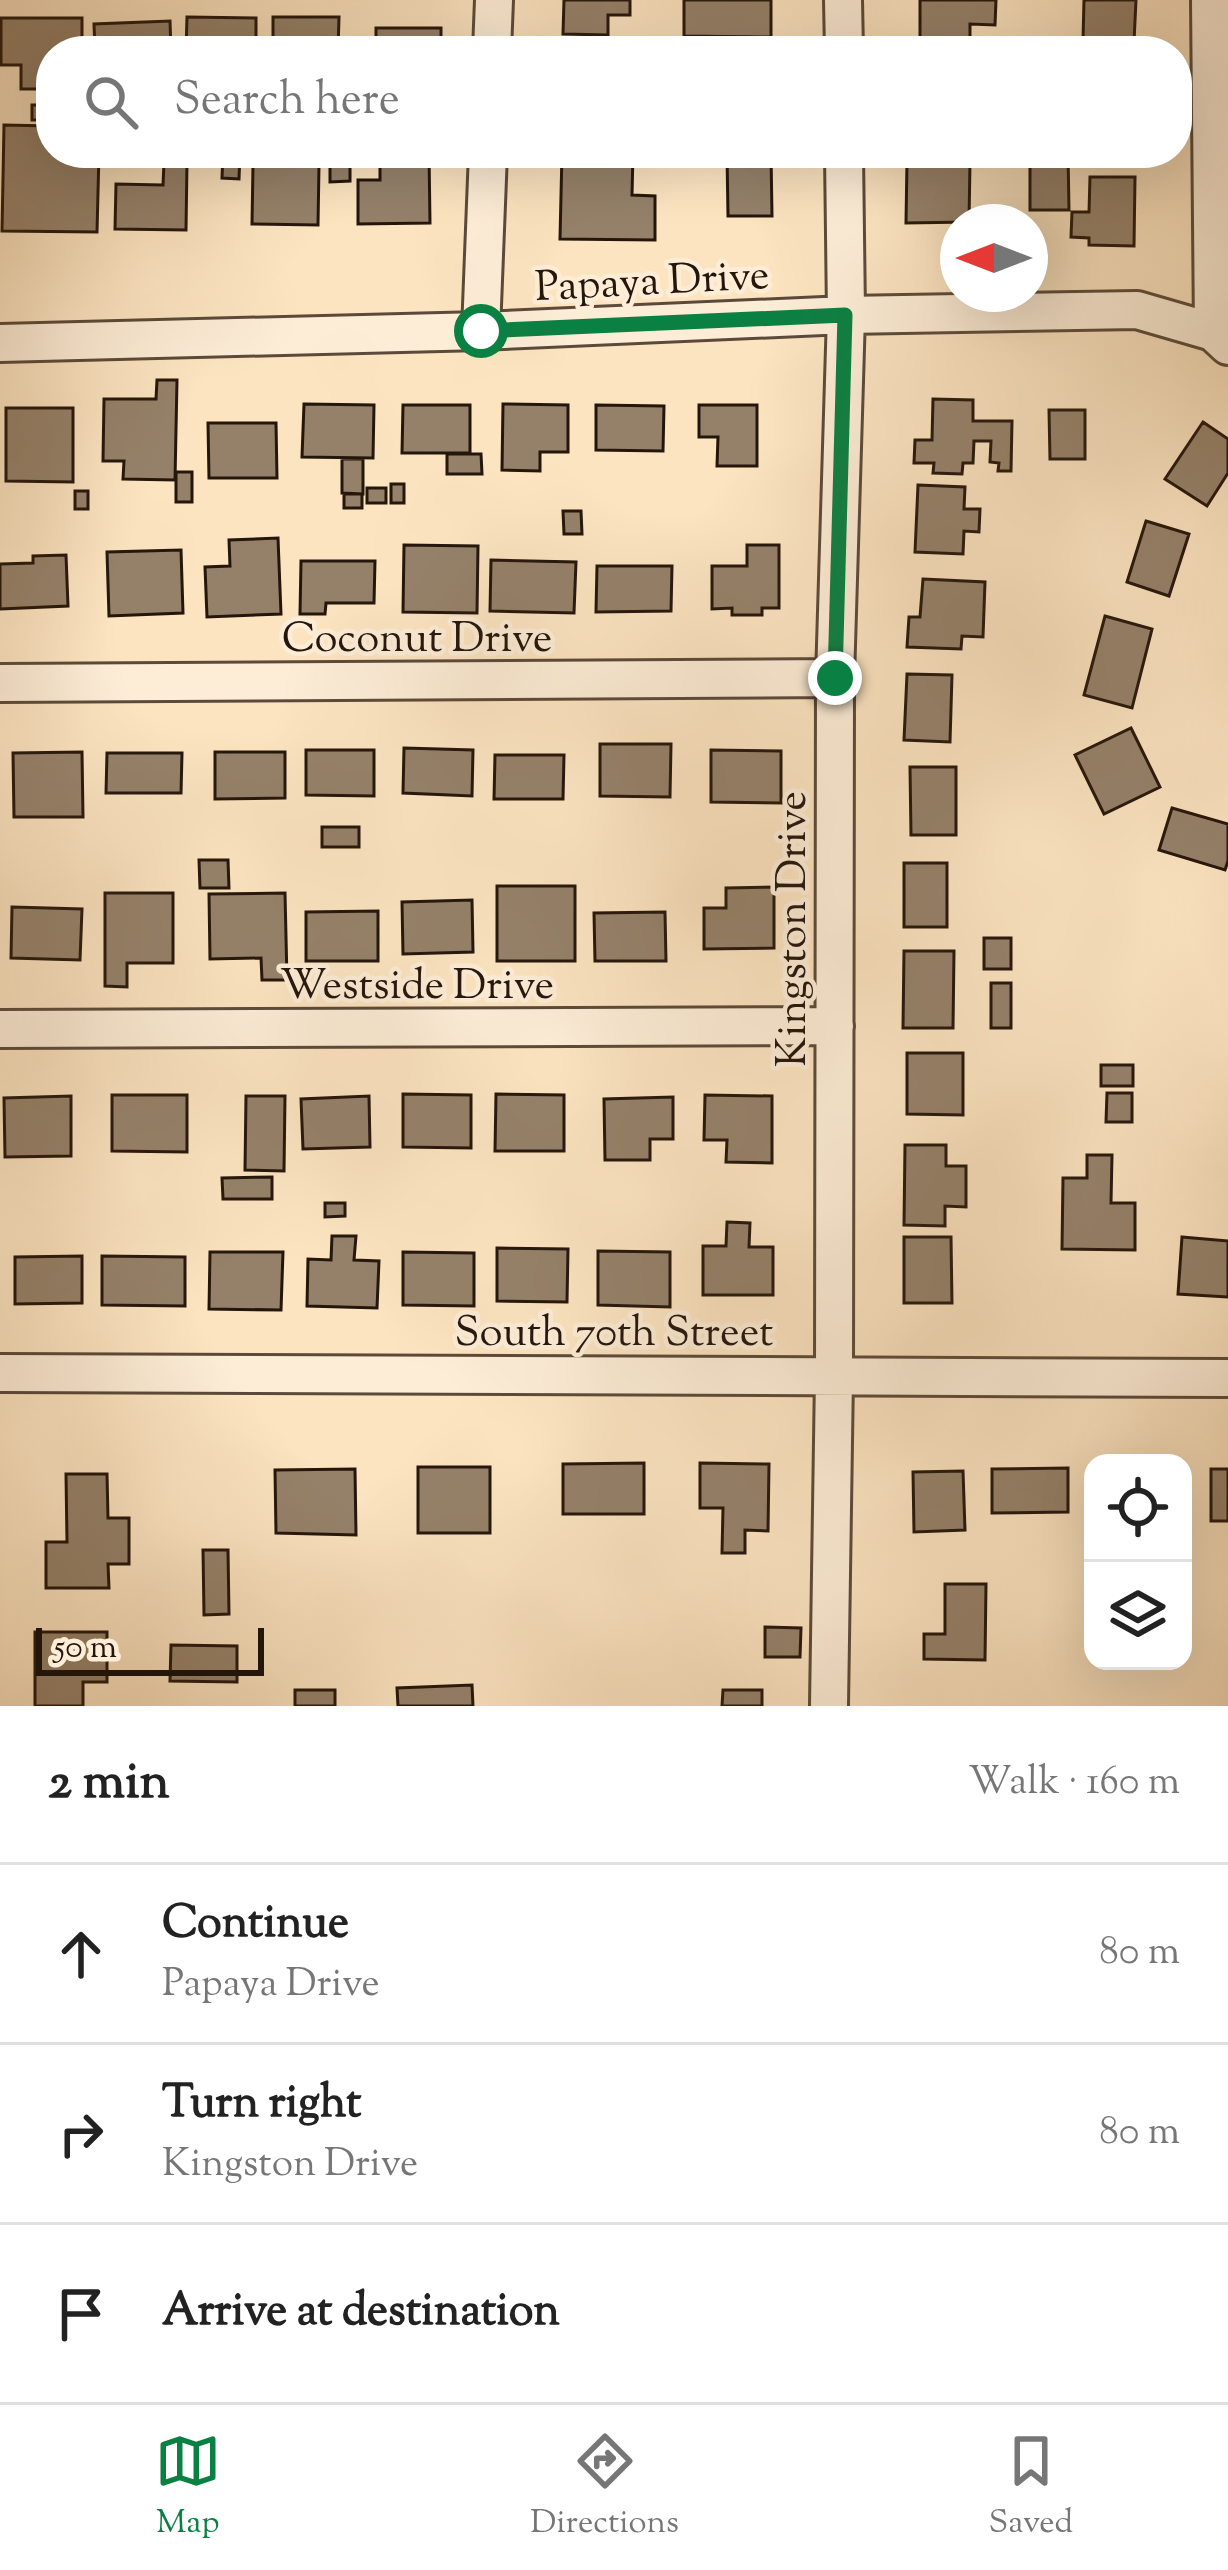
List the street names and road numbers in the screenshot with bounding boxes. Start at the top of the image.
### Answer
street label: Papaya Drive [534,248,771,320]
street label: Coconut Drive [282,611,552,671]
street label: Kingston Drive [765,791,825,1067]
street label: Westside Drive [280,958,554,1018]
street label: South 70th Street [455,1305,773,1365]

